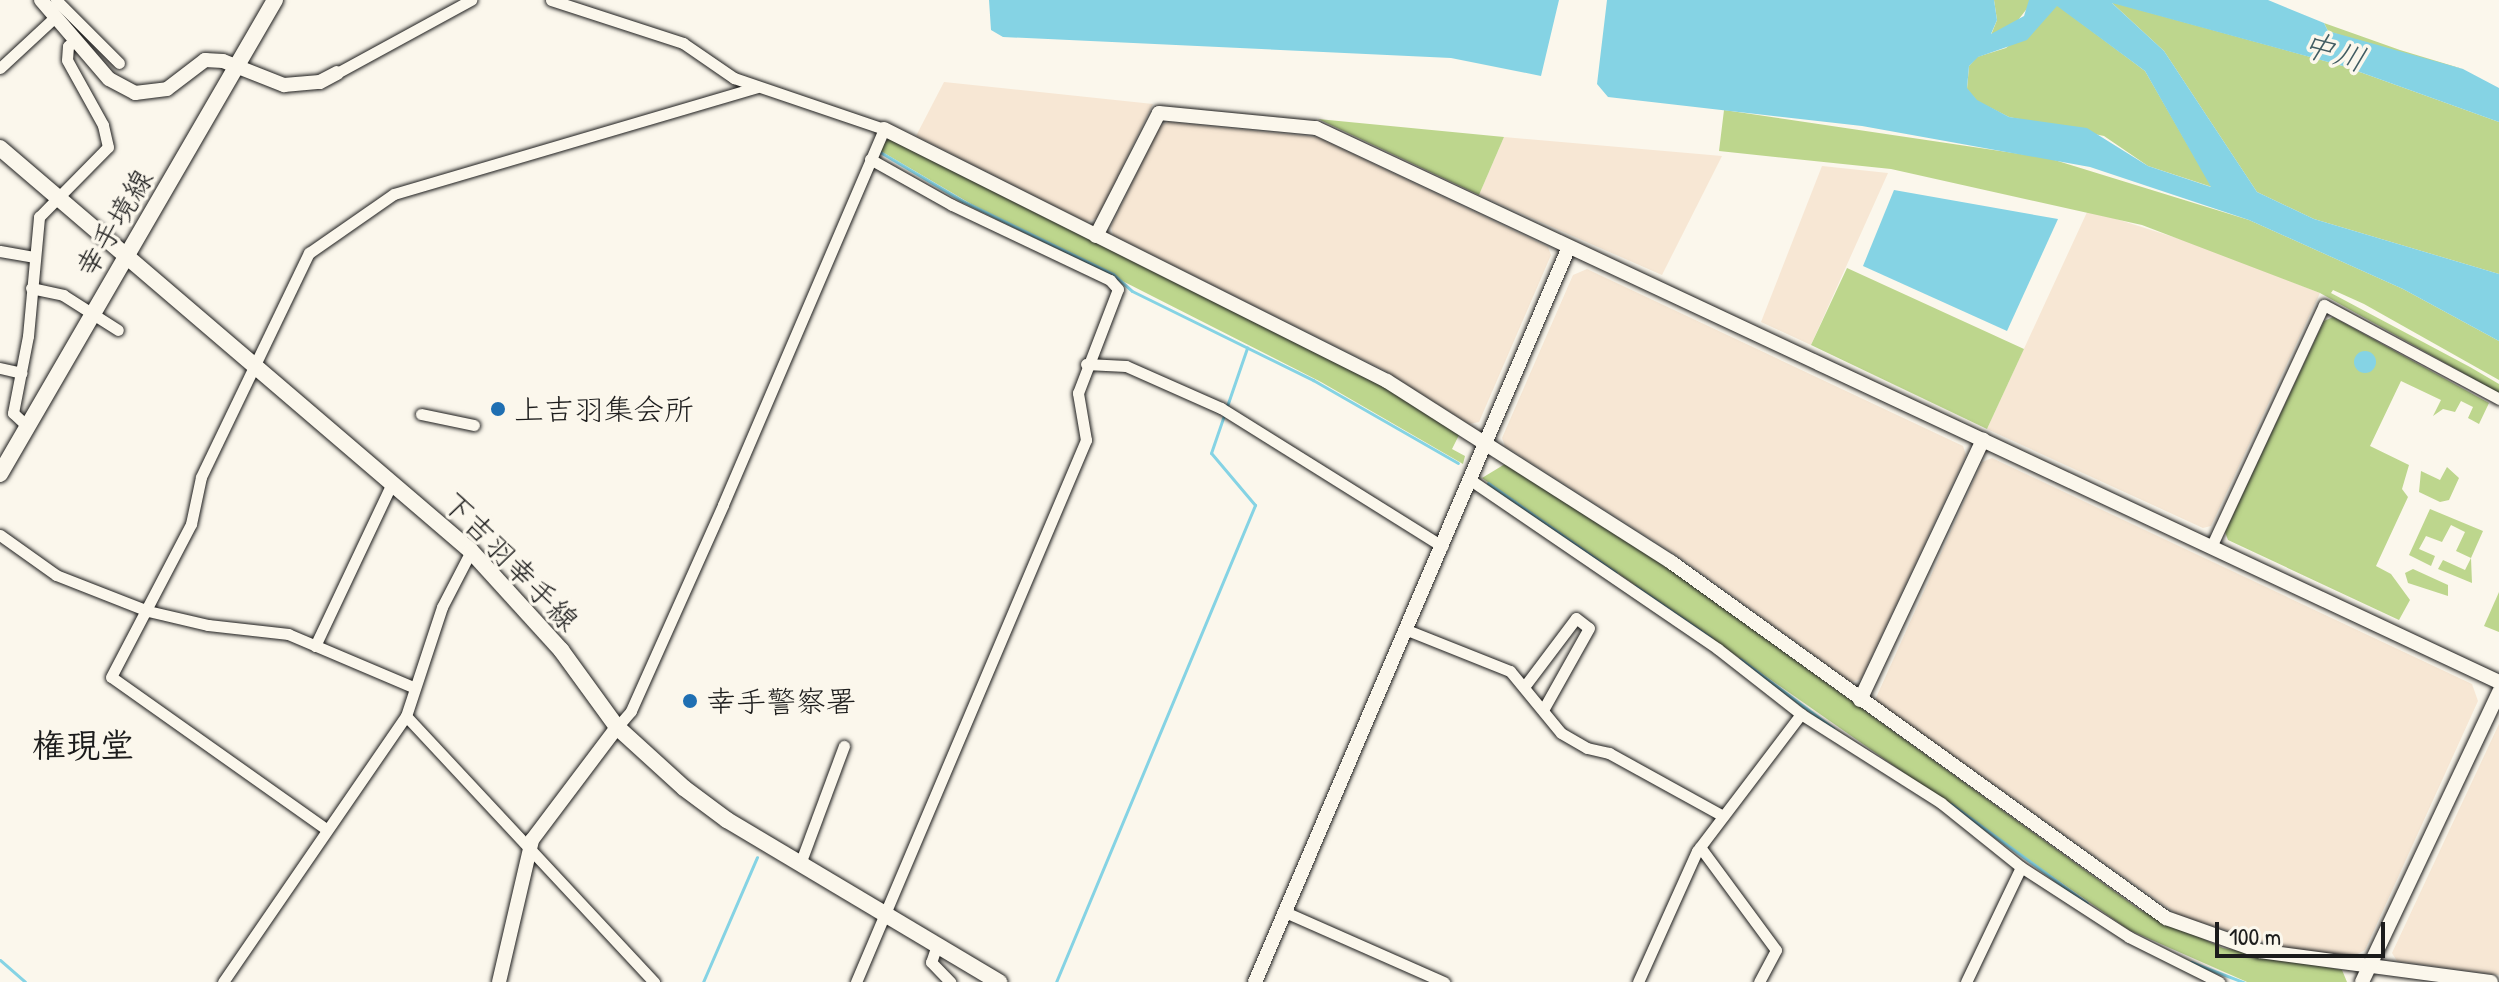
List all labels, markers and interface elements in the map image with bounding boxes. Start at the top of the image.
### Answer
water label: 中川 [2298,24,2370,80]
street label: 幸手境線 [68,162,160,284]
place label: 上吉羽集会所 [514,391,694,427]
marker: 上吉羽集会所 [489,400,507,418]
street label: 下吉羽幸手線 [436,484,586,638]
place label: 幸手警察署 [706,683,856,719]
marker: 幸手警察署 [681,692,699,710]
district label: 権現堂 [32,726,134,766]
scale bar [2219,906,2389,956]
text: 100 m [2229,920,2281,952]

